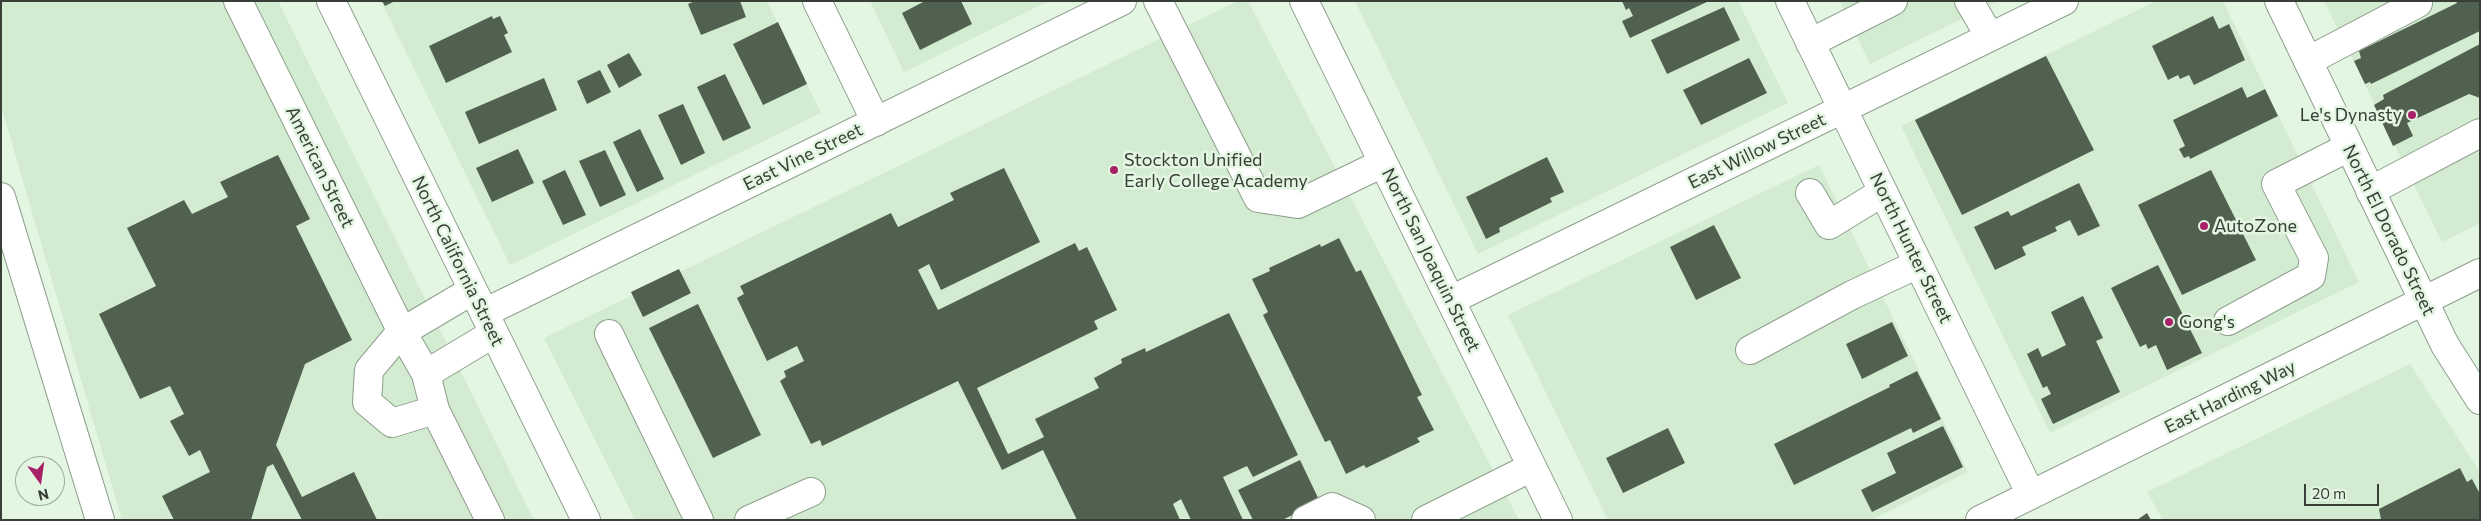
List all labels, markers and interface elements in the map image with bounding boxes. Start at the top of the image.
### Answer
street label: American Street [281,103,359,231]
place label: Le's Dynasty [2300,104,2402,126]
street label: East Willow Street [1685,108,1829,194]
marker: Le's Dynasty [2406,109,2418,121]
street label: East Vine Street [740,119,866,195]
street label: North El Dorado Street [2338,141,2440,319]
place label: Stockton Unified Early College Academy [1124,149,1308,192]
marker: Stockton Unified Early College Academy [1108,164,1120,176]
street label: North San Joaquin Street [1377,165,1485,355]
street label: North Hunter Street [1865,169,1957,327]
street label: North California Street [407,172,509,350]
place label: AutoZone [2214,215,2297,237]
marker: AutoZone [2198,220,2210,232]
place label: Gong's [2179,311,2235,333]
marker: Gong's [2163,316,2175,328]
street label: East Harding Way [2161,356,2299,438]
north arrow [15,456,65,506]
scale bar [2306,474,2381,506]
text: 20 m [2312,484,2346,502]
text: N [36,486,51,505]

